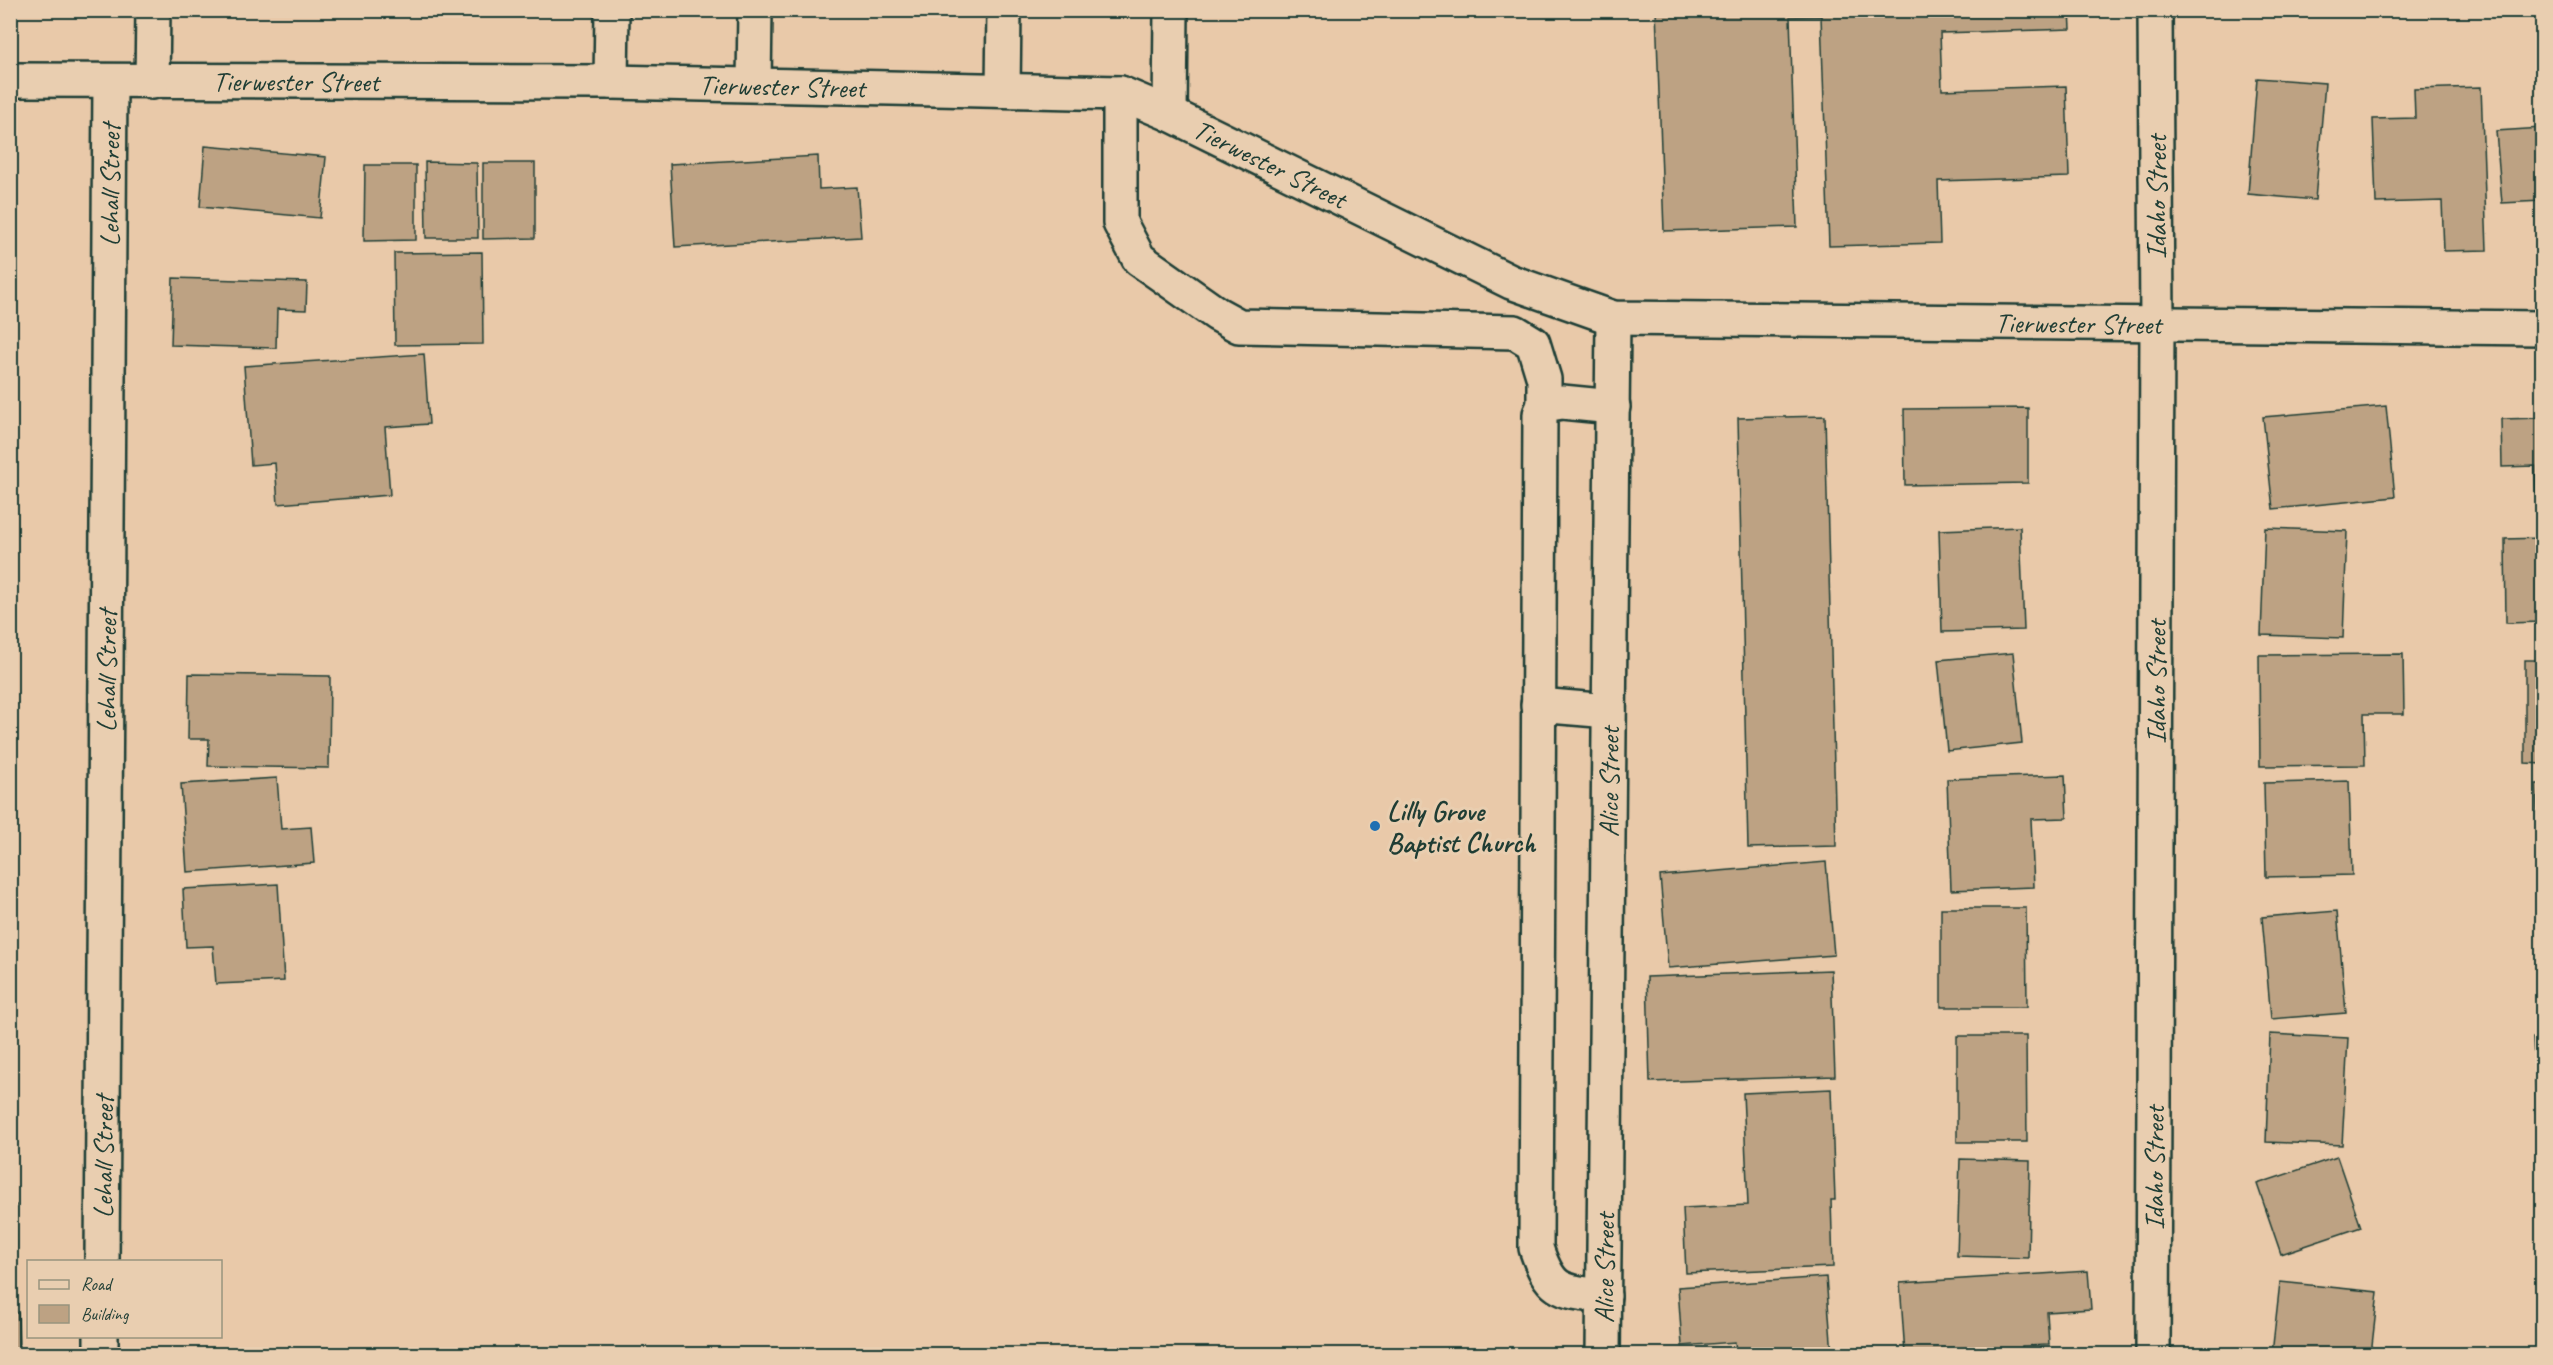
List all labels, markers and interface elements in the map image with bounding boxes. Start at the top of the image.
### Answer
street label: Tierwester Street [213,64,382,99]
street label: Tierwester Street [698,67,868,106]
street label: Tierwester Street [1188,111,1355,217]
street label: Lehall Street [92,120,128,246]
street label: Idaho Street [2139,132,2174,259]
street label: Tierwester Street [1995,305,2164,342]
street label: Lehall Street [89,606,124,732]
street label: Idaho Street [2138,617,2174,744]
street label: Alice Street [1591,724,1627,837]
place label: Lilly Grove Baptist Church [1387,793,1536,860]
marker: Lilly Grove Baptist Church [1368,819,1382,833]
street label: Lehall Street [85,1092,121,1218]
street label: Idaho Street [2136,1103,2172,1230]
street label: Alice Street [1586,1210,1622,1323]
legend [27,1260,222,1338]
text: Road [81,1273,114,1295]
text: Building [81,1303,130,1325]

